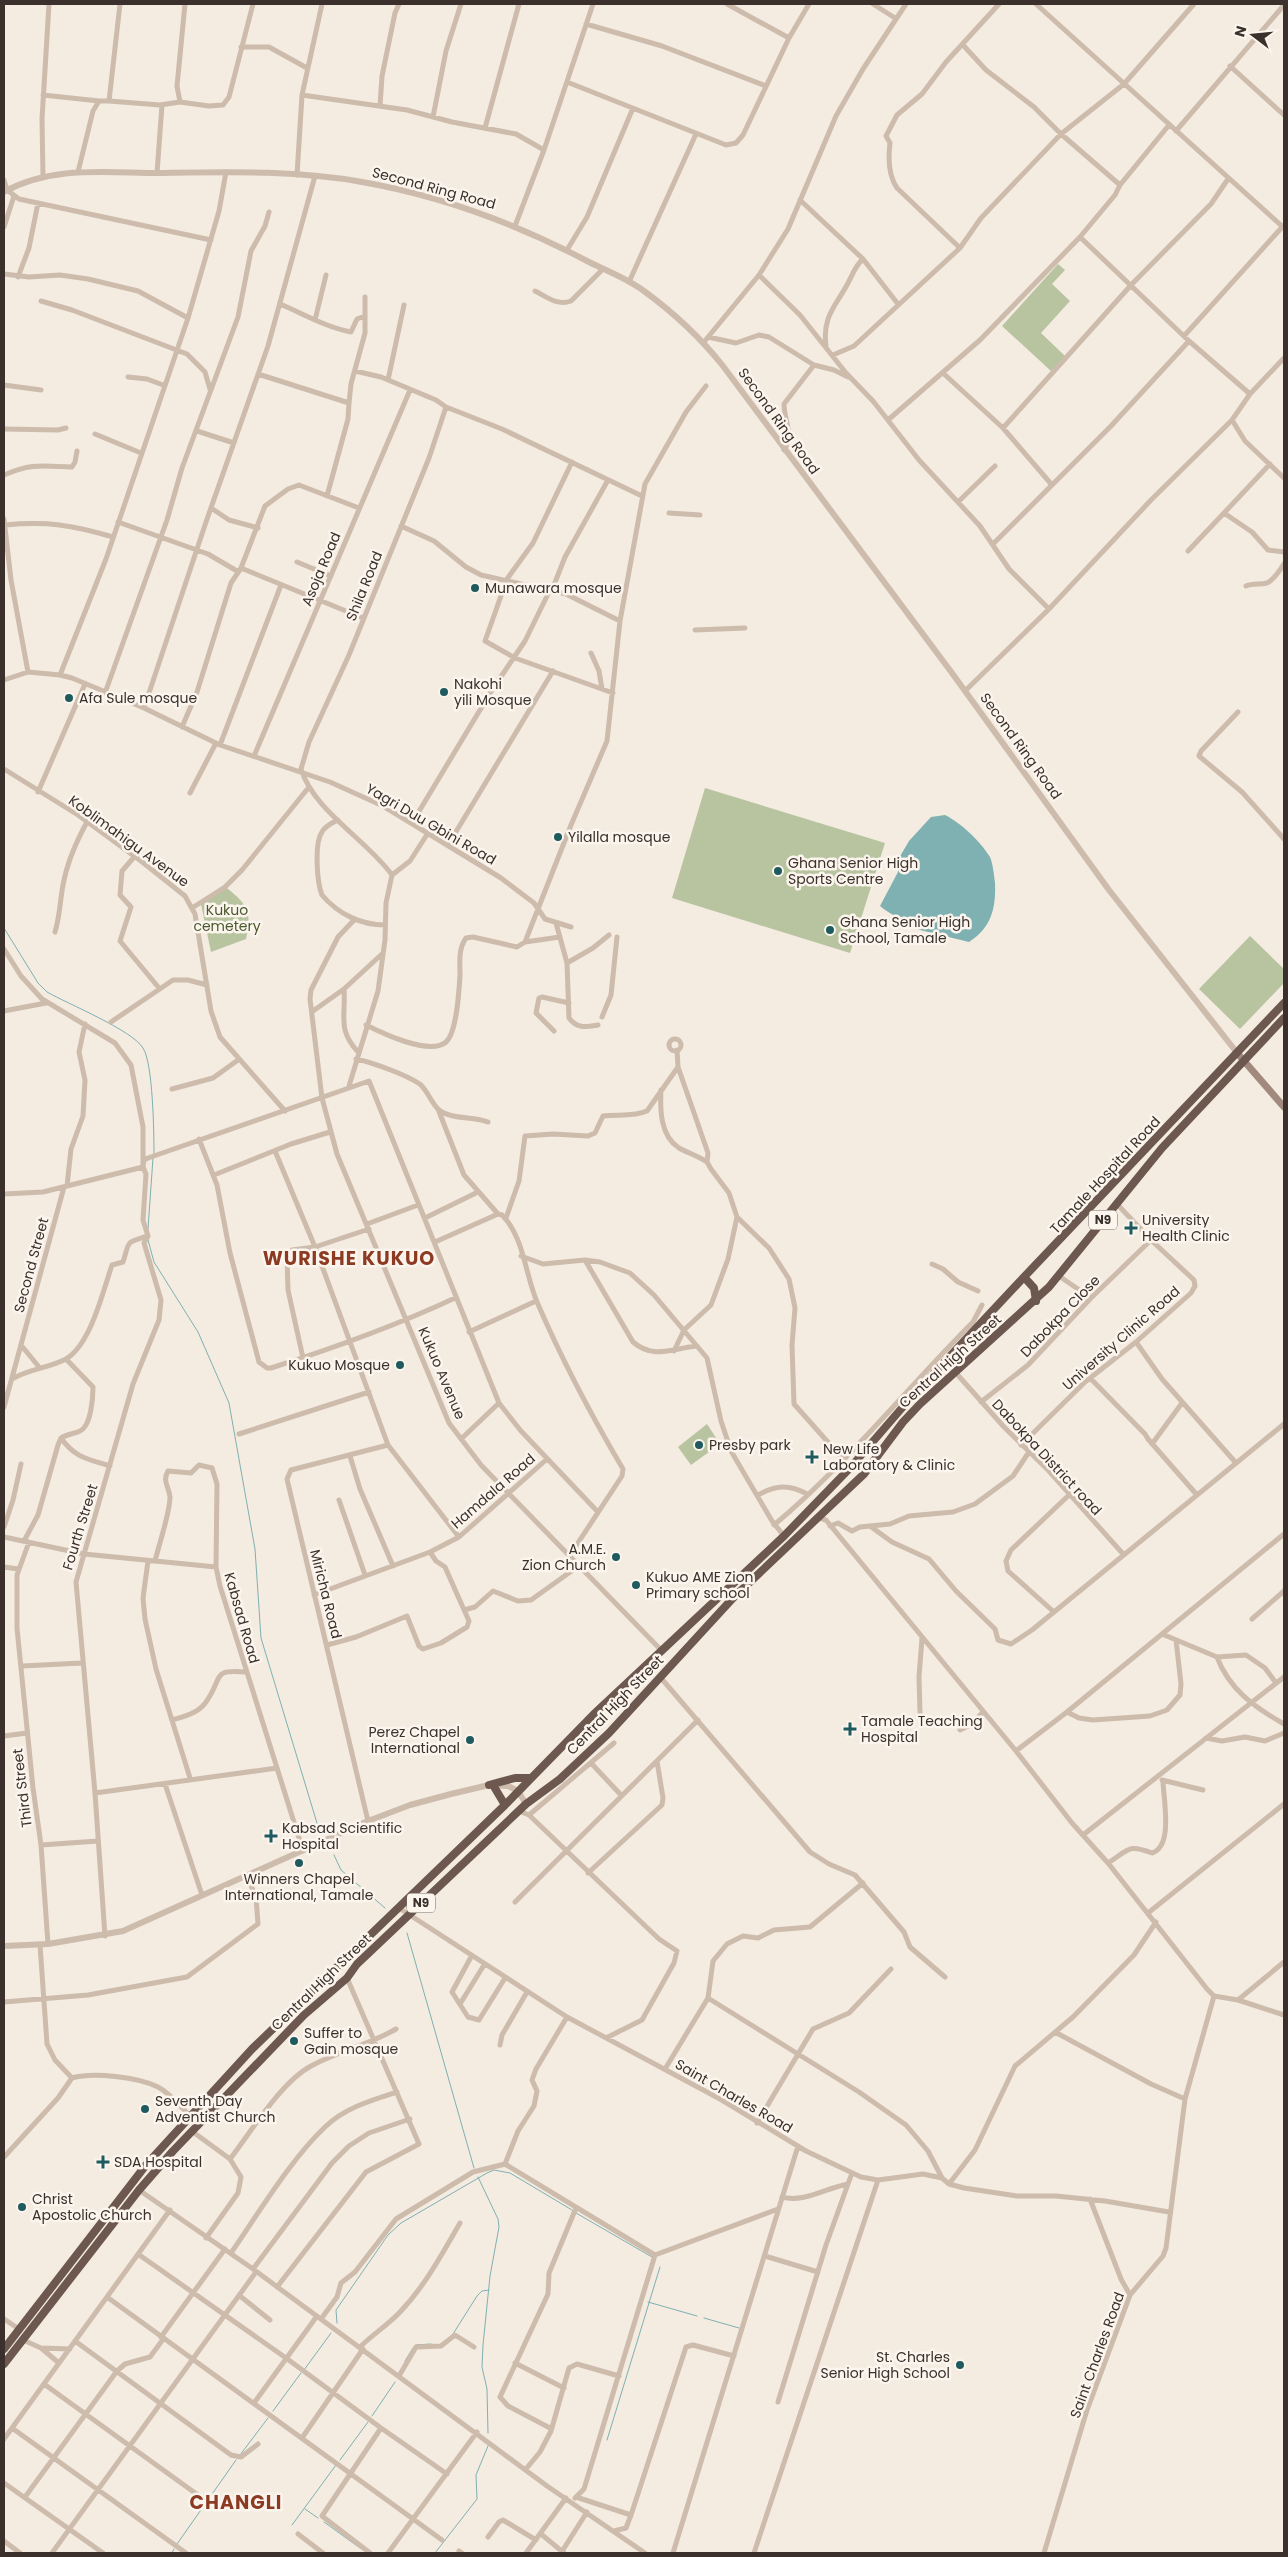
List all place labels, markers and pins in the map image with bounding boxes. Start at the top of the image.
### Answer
place label: Munawara mosque [485,578,622,598]
marker: Munawara mosque [469,582,481,594]
place label: Nakohi yili Mosque [454,674,532,710]
marker: Nakohi yili Mosque [438,686,450,698]
place label: Afa Sule mosque [79,688,197,708]
marker: Afa Sule mosque [63,692,75,704]
place label: Yilalla mosque [568,827,671,847]
marker: Yilalla mosque [552,831,564,843]
place label: Ghana Senior High Sports Centre [788,853,918,889]
marker: Ghana Senior High Sports Centre [772,865,784,877]
place label: Ghana Senior High School, Tamale [840,912,970,948]
marker: Ghana Senior High School, Tamale [824,924,836,936]
place label: University Health Clinic [1142,1210,1230,1246]
marker: University Health Clinic [1124,1221,1138,1235]
place label: Kukuo Mosque [288,1355,390,1375]
marker: Kukuo Mosque [394,1359,406,1371]
place label: Presby park [709,1435,792,1455]
marker: Presby park [693,1439,705,1451]
place label: New Life Laboratory & Clinic [823,1439,955,1475]
marker: New Life Laboratory & Clinic [805,1450,819,1464]
place label: A.M.E. Zion Church [522,1539,606,1575]
marker: A.M.E. Zion Church [610,1551,622,1563]
place label: Kukuo AME Zion Primary school [646,1567,754,1603]
marker: Kukuo AME Zion Primary school [630,1579,642,1591]
place label: Tamale Teaching Hospital [861,1711,983,1747]
place label: Perez Chapel International [368,1722,460,1758]
marker: Tamale Teaching Hospital [843,1722,857,1736]
marker: Perez Chapel International [464,1734,476,1746]
place label: Kabsad Scientific Hospital [282,1818,402,1854]
marker: Kabsad Scientific Hospital [264,1829,278,1843]
marker: Winners Chapel International, Tamale [293,1857,305,1869]
place label: Winners Chapel International, Tamale [225,1869,374,1905]
place label: Suffer to Gain mosque [304,2023,399,2059]
marker: Suffer to Gain mosque [288,2035,300,2047]
place label: Seventh Day Adventist Church [155,2091,275,2127]
marker: Seventh Day Adventist Church [139,2103,151,2115]
place label: SDA Hospital [114,2152,202,2172]
marker: SDA Hospital [96,2155,110,2169]
place label: Christ Apostolic Church [32,2189,152,2225]
marker: Christ Apostolic Church [16,2201,28,2213]
place label: St. Charles Senior High School [820,2347,950,2383]
marker: St. Charles Senior High School [954,2359,966,2371]

